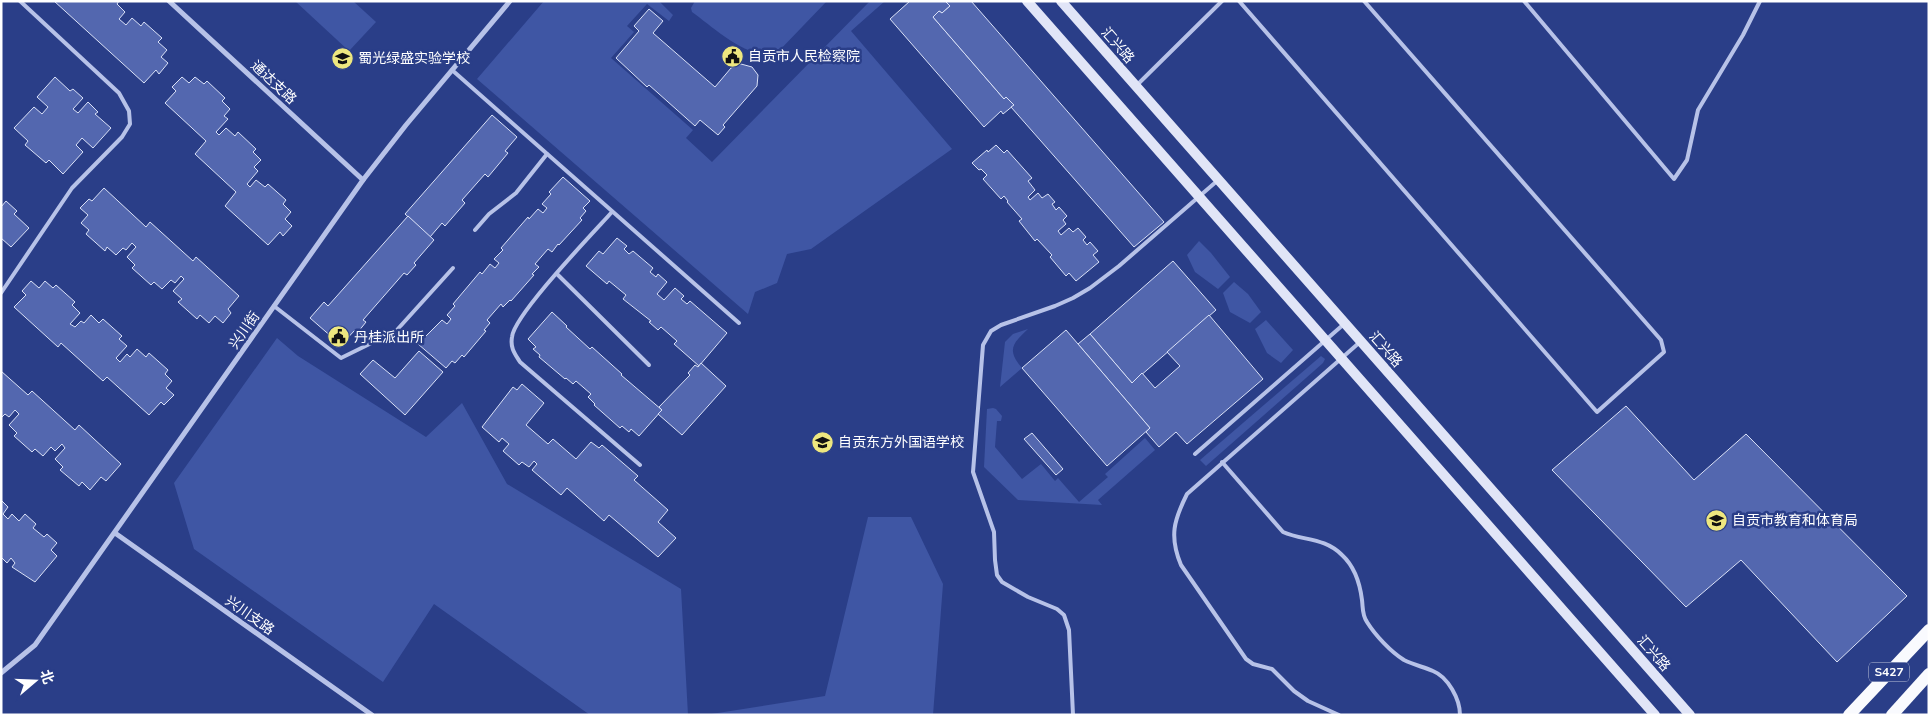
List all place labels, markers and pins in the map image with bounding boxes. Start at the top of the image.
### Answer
public building icon: 自贡市人民检察院 [720,44,744,68]
school or university icon: 蜀光绿盛实验学校 [330,46,354,70]
place label: 自贡市人民检察院 [748,47,860,66]
place label: 蜀光绿盛实验学校 [358,49,470,68]
public building icon: 丹桂派出所 [326,325,350,349]
place label: 丹桂派出所 [354,328,424,347]
school or university icon: 自贡东方外国语学校 [810,430,834,454]
place label: 自贡东方外国语学校 [838,433,964,452]
school or university icon: 自贡市教育和体育局 [1704,508,1728,532]
place label: 自贡市教育和体育局 [1732,511,1858,530]

